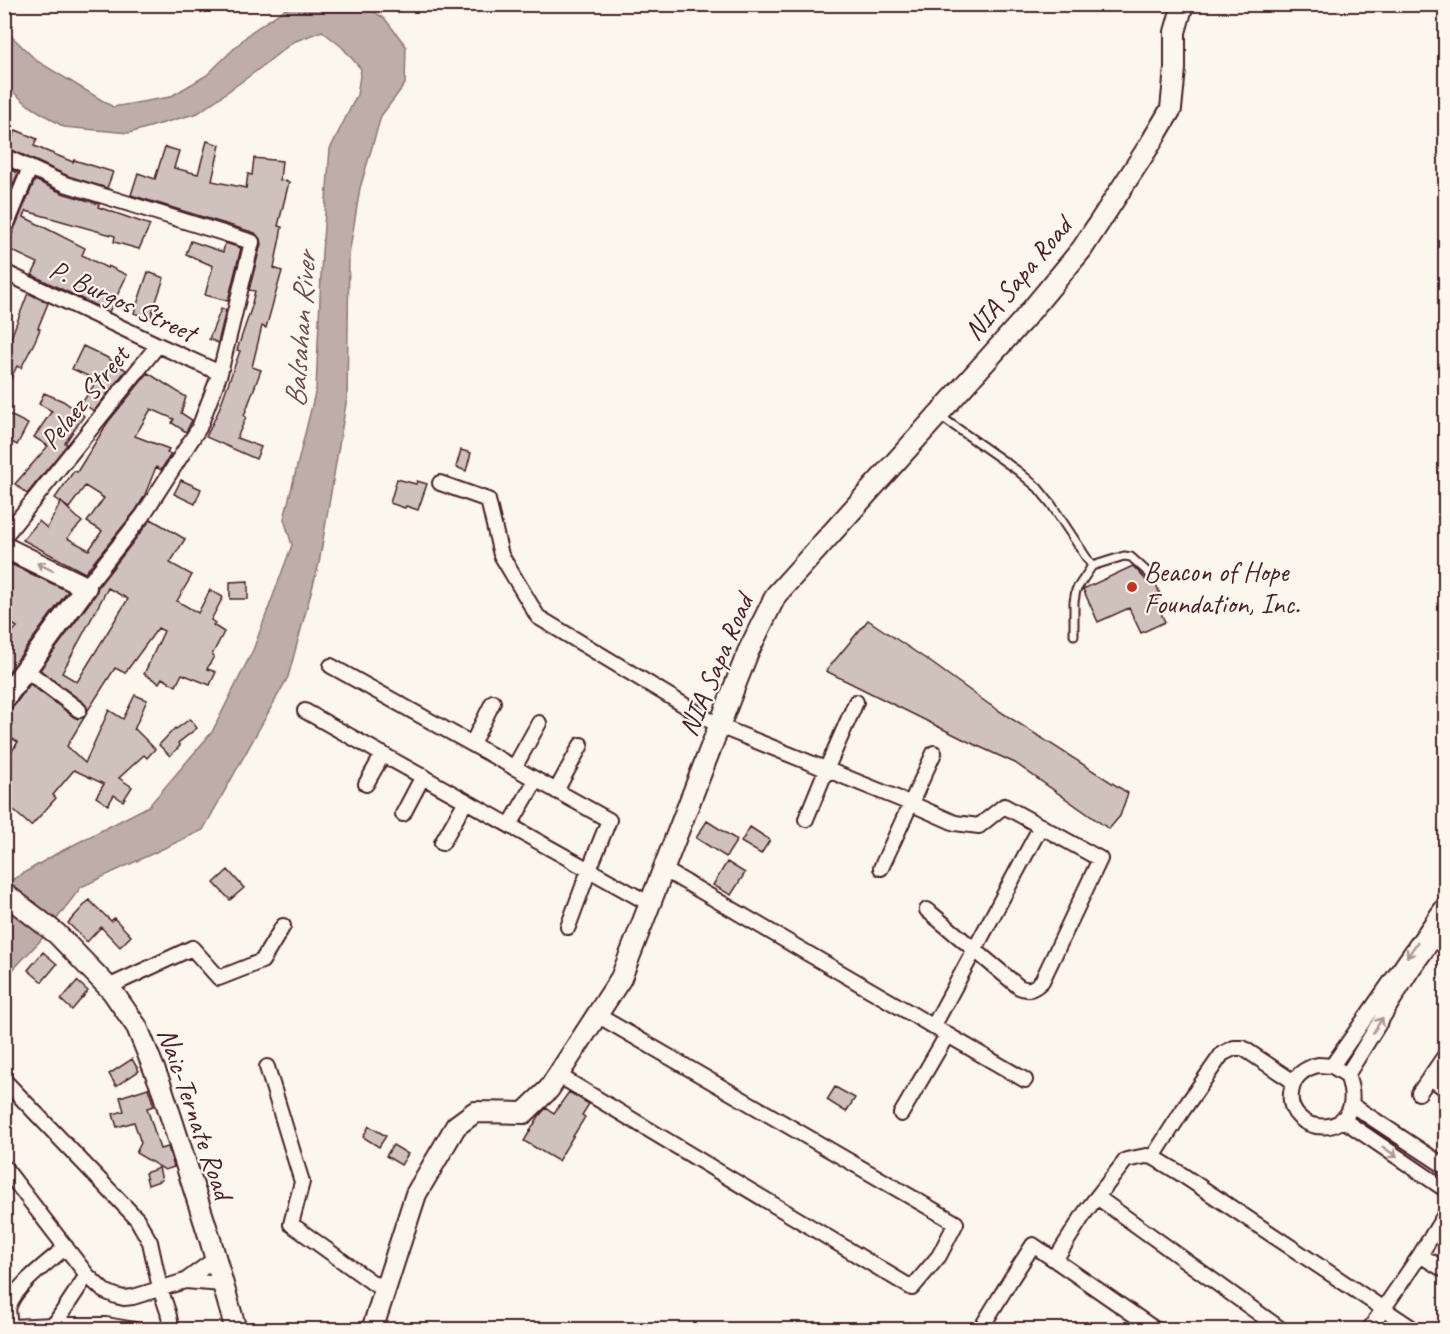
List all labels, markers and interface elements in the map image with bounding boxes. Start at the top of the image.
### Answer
street label: NIA Sapa Road [956,207,1082,347]
water label: Balsahan River [276,246,325,409]
street label: P. Burgos Street [44,251,205,351]
street label: Pelaez Street [32,336,138,456]
place label: Beacon of Hope Foundation, Inc. [1144,554,1300,621]
one-way arrow [37,561,55,573]
marker: Beacon of Hope Foundation, Inc. [1125,580,1139,594]
street label: NIA Sapa Road [670,586,762,741]
one-way arrow [1406,941,1418,958]
one-way arrow [1373,1017,1385,1034]
street label: Naic-Ternate Road [150,1023,242,1207]
one-way arrow [1382,1146,1398,1158]

